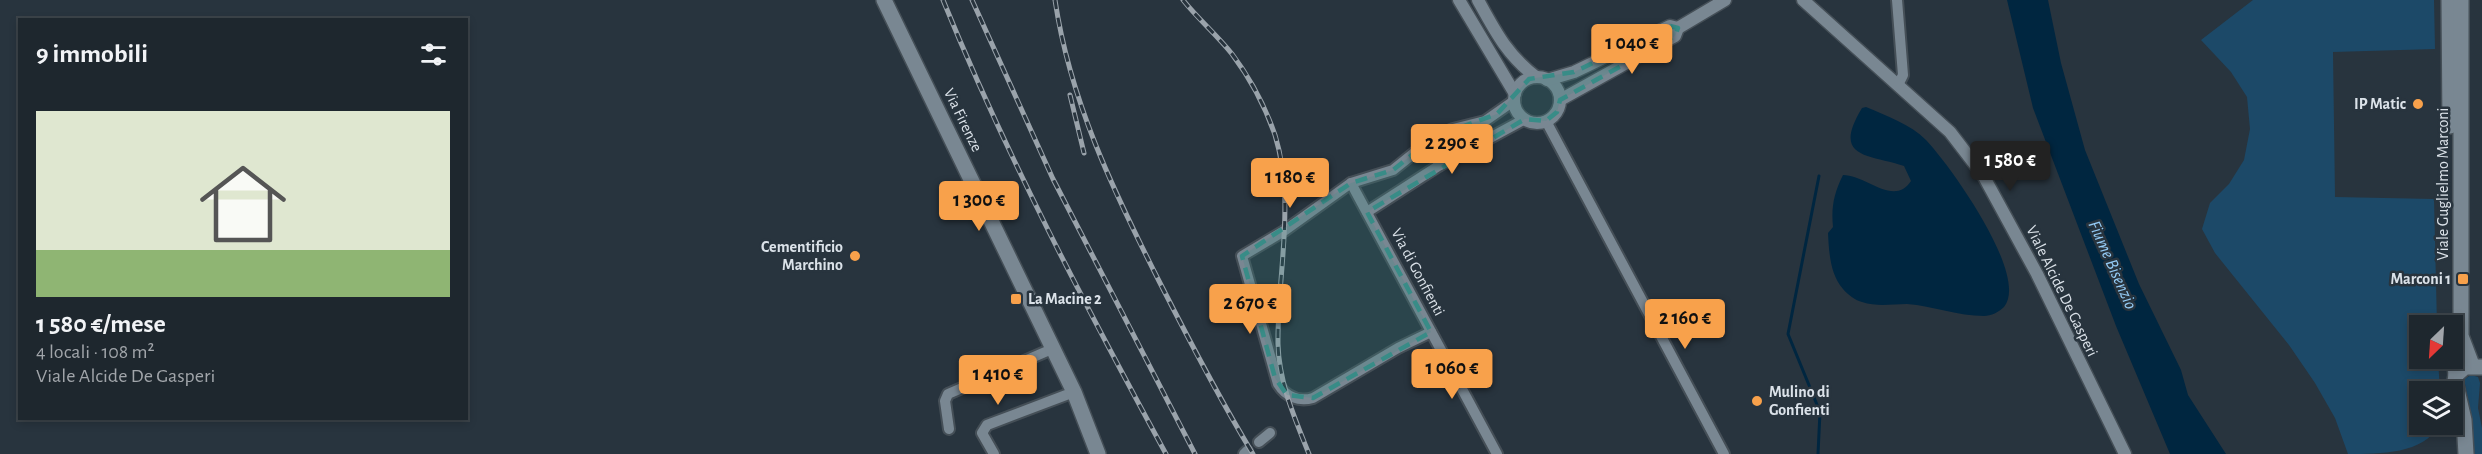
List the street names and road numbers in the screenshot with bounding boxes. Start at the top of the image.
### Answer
street label: Via Firenze [941,86,985,154]
street label: Viale Guglielmo Marconi [2435,108,2451,260]
street label: Viale Alcide De Gasperi [2023,223,2101,359]
street label: Via di Gonfienti [1388,226,1448,318]

